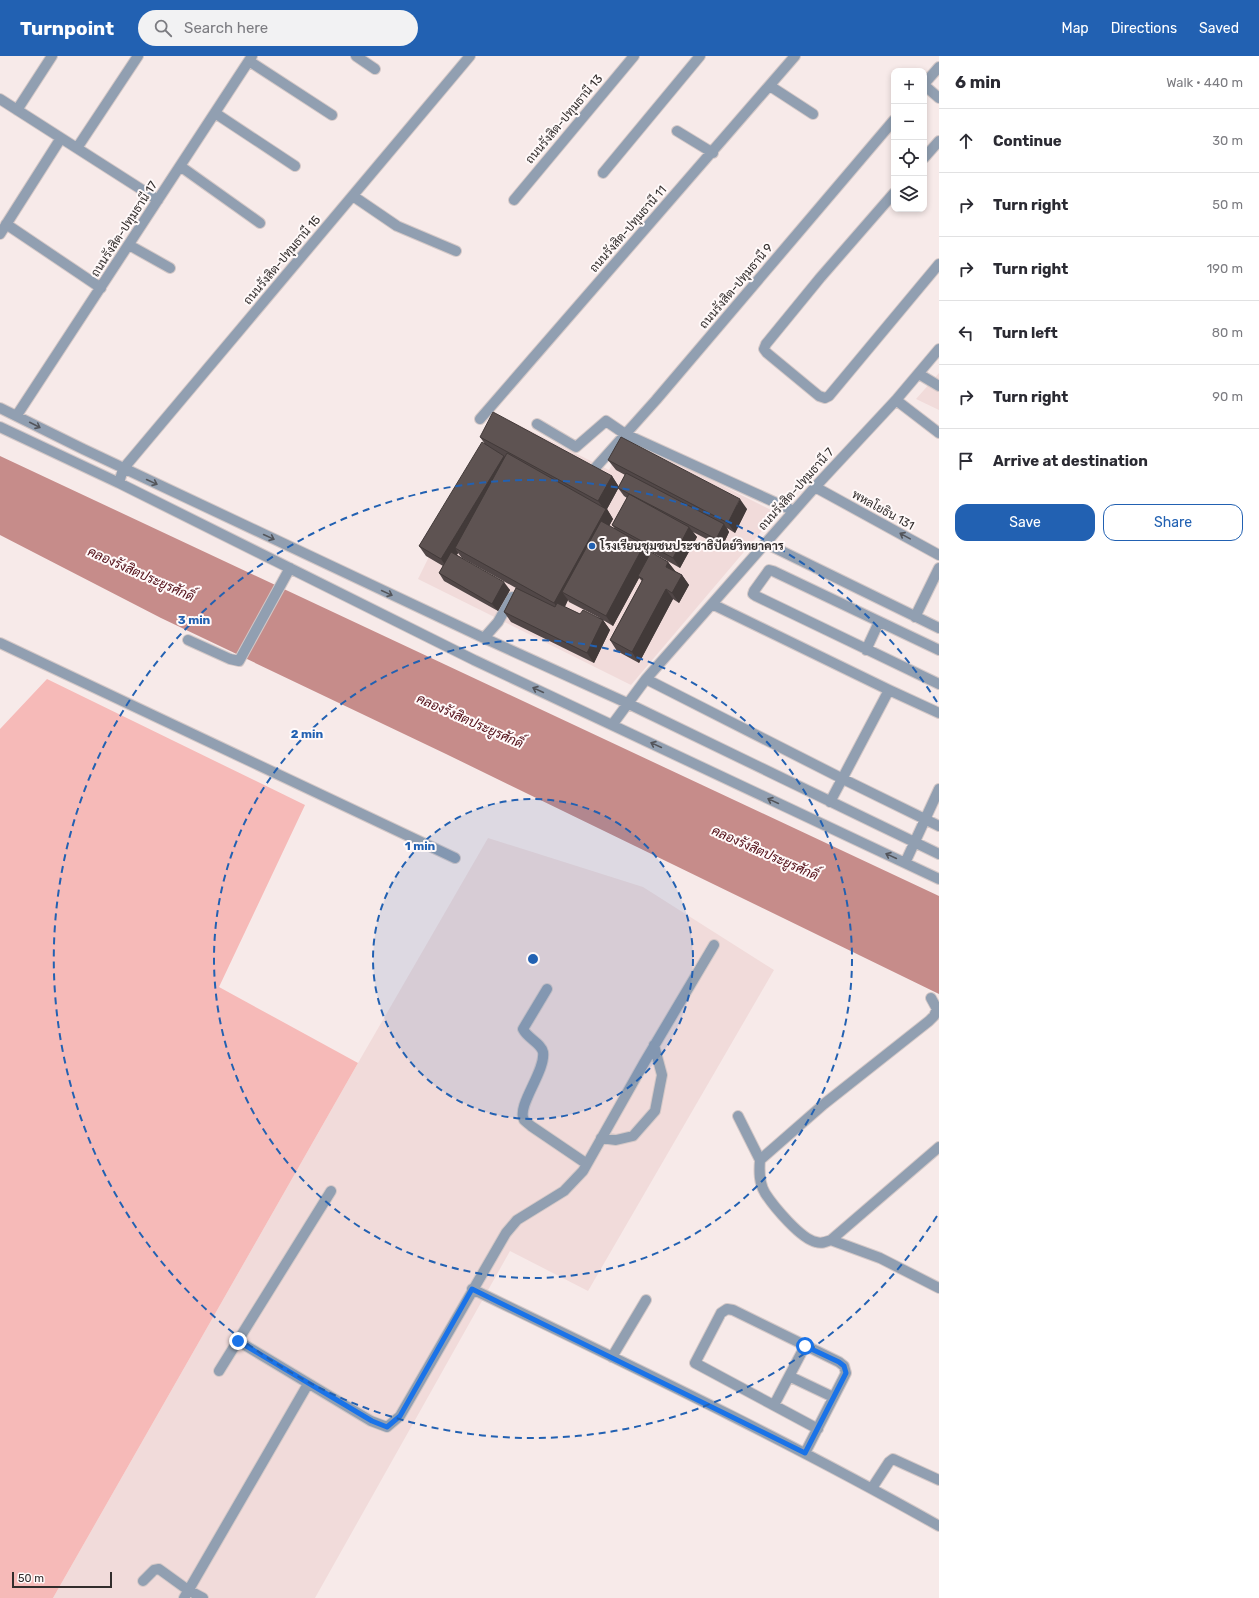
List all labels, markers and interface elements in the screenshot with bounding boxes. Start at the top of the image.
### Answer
search box [138,10,418,46]
text: Turnpoint [20,17,114,40]
icon: search [152,17,174,39]
text: Search here [184,19,268,37]
text: Map [1062,20,1089,37]
text: Directions [1111,20,1177,37]
text: Saved [1199,20,1239,37]
map controls [891,68,927,212]
button: + [891,68,927,104]
street label: ถนนรังสิต-ปทุมธานี 13 [522,71,607,168]
text: 6 min [955,72,1001,92]
text: Walk · 440 m [1166,75,1243,90]
button: − [891,104,927,140]
icon: ahead [955,130,977,152]
text: Continue [993,132,1062,150]
text: 30 m [1212,133,1243,148]
button: locate [891,140,927,176]
button: layers [891,176,927,212]
street label: ถนนรังสิต-ปทุมธานี 17 [87,178,162,280]
street label: ถนนรังสิต-ปทุมธานี 11 [586,182,671,276]
icon: right [955,194,977,216]
text: Turn right [993,196,1068,214]
text: 50 m [1212,197,1243,212]
street label: ถนนรังสิต-ปทุมธานี 15 [240,212,325,309]
street label: ถนนรังสิต-ปทุมธานี 9 [696,240,777,333]
icon: right [955,258,977,280]
text: Turn right [993,260,1068,278]
text: 190 m [1207,261,1243,276]
icon: left [955,322,977,344]
text: Turn left [993,324,1058,342]
text: 80 m [1212,325,1243,340]
icon: right [955,386,977,408]
text: Turn right [993,388,1068,406]
text: 90 m [1212,389,1243,404]
one-way arrow [29,422,41,429]
street label: ถนนรังสิต-ปทุมธานี 7 [755,444,838,534]
icon: arrive [955,450,977,472]
text: Arrive at destination [993,452,1148,470]
one-way arrow [145,479,157,486]
street label: พหลโยธิน 131 [849,486,917,533]
button: Save [955,504,1095,541]
button: Share [1103,504,1243,541]
one-way arrow [899,532,911,540]
one-way arrow [263,534,275,541]
place label: โรงเรียนชุมชนประชาธิปัตย์วิทยาคาร [599,538,784,554]
water label: คลองรังสิตประยูรศักดิ์ [85,539,201,607]
marker: โรงเรียนชุมชนประชาธิปัตย์วิทยาคาร [587,541,597,551]
one-way arrow [381,589,393,597]
text: 3 min [178,613,211,627]
water label: คลองรังสิตประยูรศักดิ์ [414,686,530,754]
one-way arrow [533,686,545,693]
text: 2 min [291,727,324,741]
one-way arrow [650,741,662,748]
one-way arrow [768,797,780,804]
water label: คลองรังสิตประยูรศักดิ์ [709,818,825,886]
text: 1 min [405,839,436,853]
one-way arrow [885,852,897,859]
centre of rings [526,952,540,966]
route end [229,1332,247,1350]
route start [796,1337,814,1355]
scale bar [12,1570,112,1589]
text: 50 m [18,1572,44,1585]

